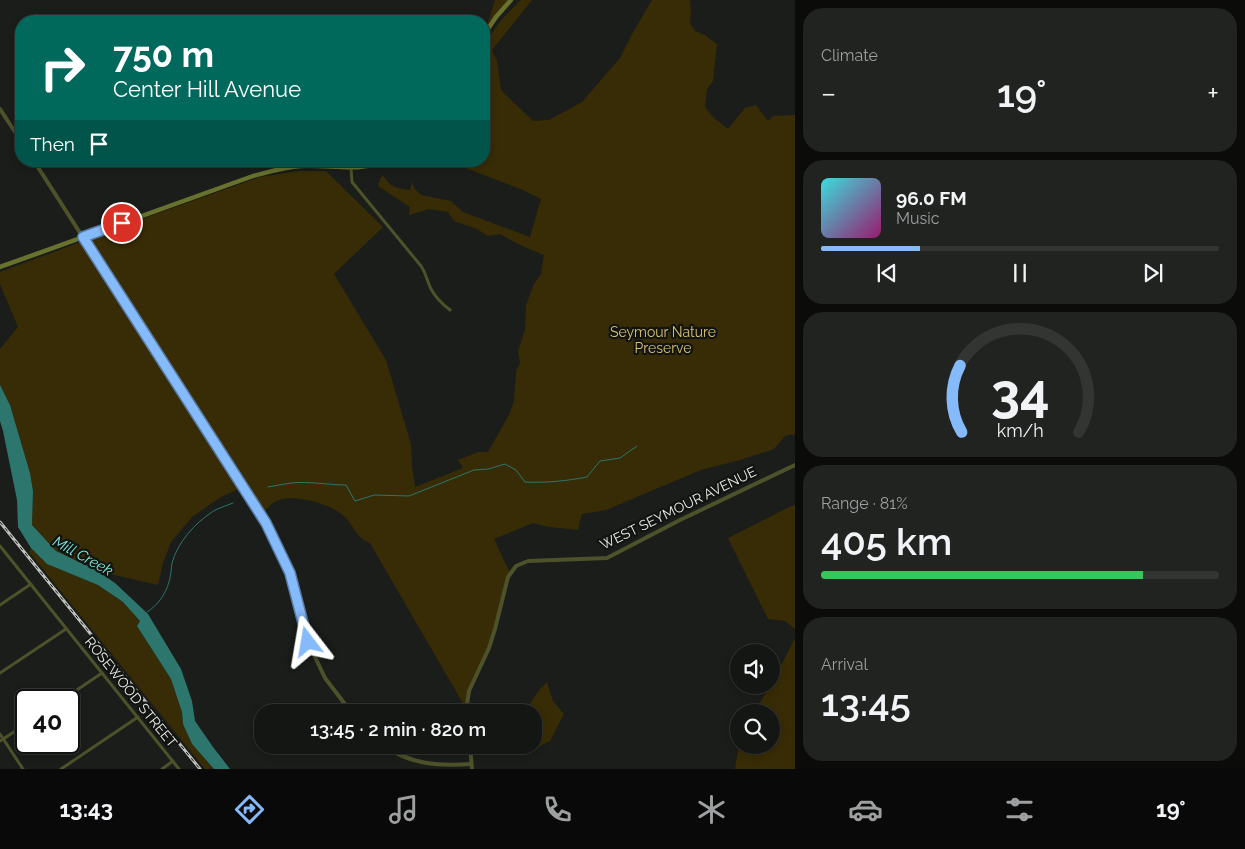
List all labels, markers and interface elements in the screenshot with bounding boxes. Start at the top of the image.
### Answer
text: 750 m [113,34,214,75]
icon: right [30,35,95,100]
text: Climate [821,46,878,65]
text: 19° [997,71,1047,116]
text: Center Hill Avenue [113,76,301,102]
text: − [821,77,836,110]
text: + [1207,77,1219,110]
icon: arrive [85,130,113,158]
text: Then [30,133,75,155]
text: 96.0 FM [896,187,967,209]
pin [101,202,143,244]
icon: arrive [108,209,136,237]
text: Music [896,209,940,228]
icon: previous [873,259,901,287]
icon: pause [1006,259,1034,287]
icon: next [1139,259,1167,287]
park label: Seymour Nature Preserve [610,324,716,356]
text: 34 [991,362,1049,423]
text: km/h [996,420,1044,441]
street label: WEST SEYMOUR AVENUE [597,463,759,553]
text: Range · 81% [821,494,908,513]
text: 405 km [821,519,952,564]
water label: Mill Creek [50,532,116,580]
position arrow [281,615,333,667]
street label: ROSEWOOD STREET [82,634,181,751]
map controls [730,644,780,754]
button: sound [730,644,780,694]
text: Arrival [821,655,868,674]
text: 13:45 [821,680,911,725]
speed limit sign: 40 [15,689,80,754]
button: search [730,704,780,754]
text: 13:45 · 2 min · 820 m [310,718,486,740]
icon: directions [232,792,267,827]
icon: music [386,792,421,827]
icon: phone [540,792,575,827]
icon: climate [694,792,729,827]
icon: car [848,792,883,827]
icon: filters [1002,792,1037,827]
text: 13:43 [60,796,113,822]
text: 19° [1156,796,1185,822]

